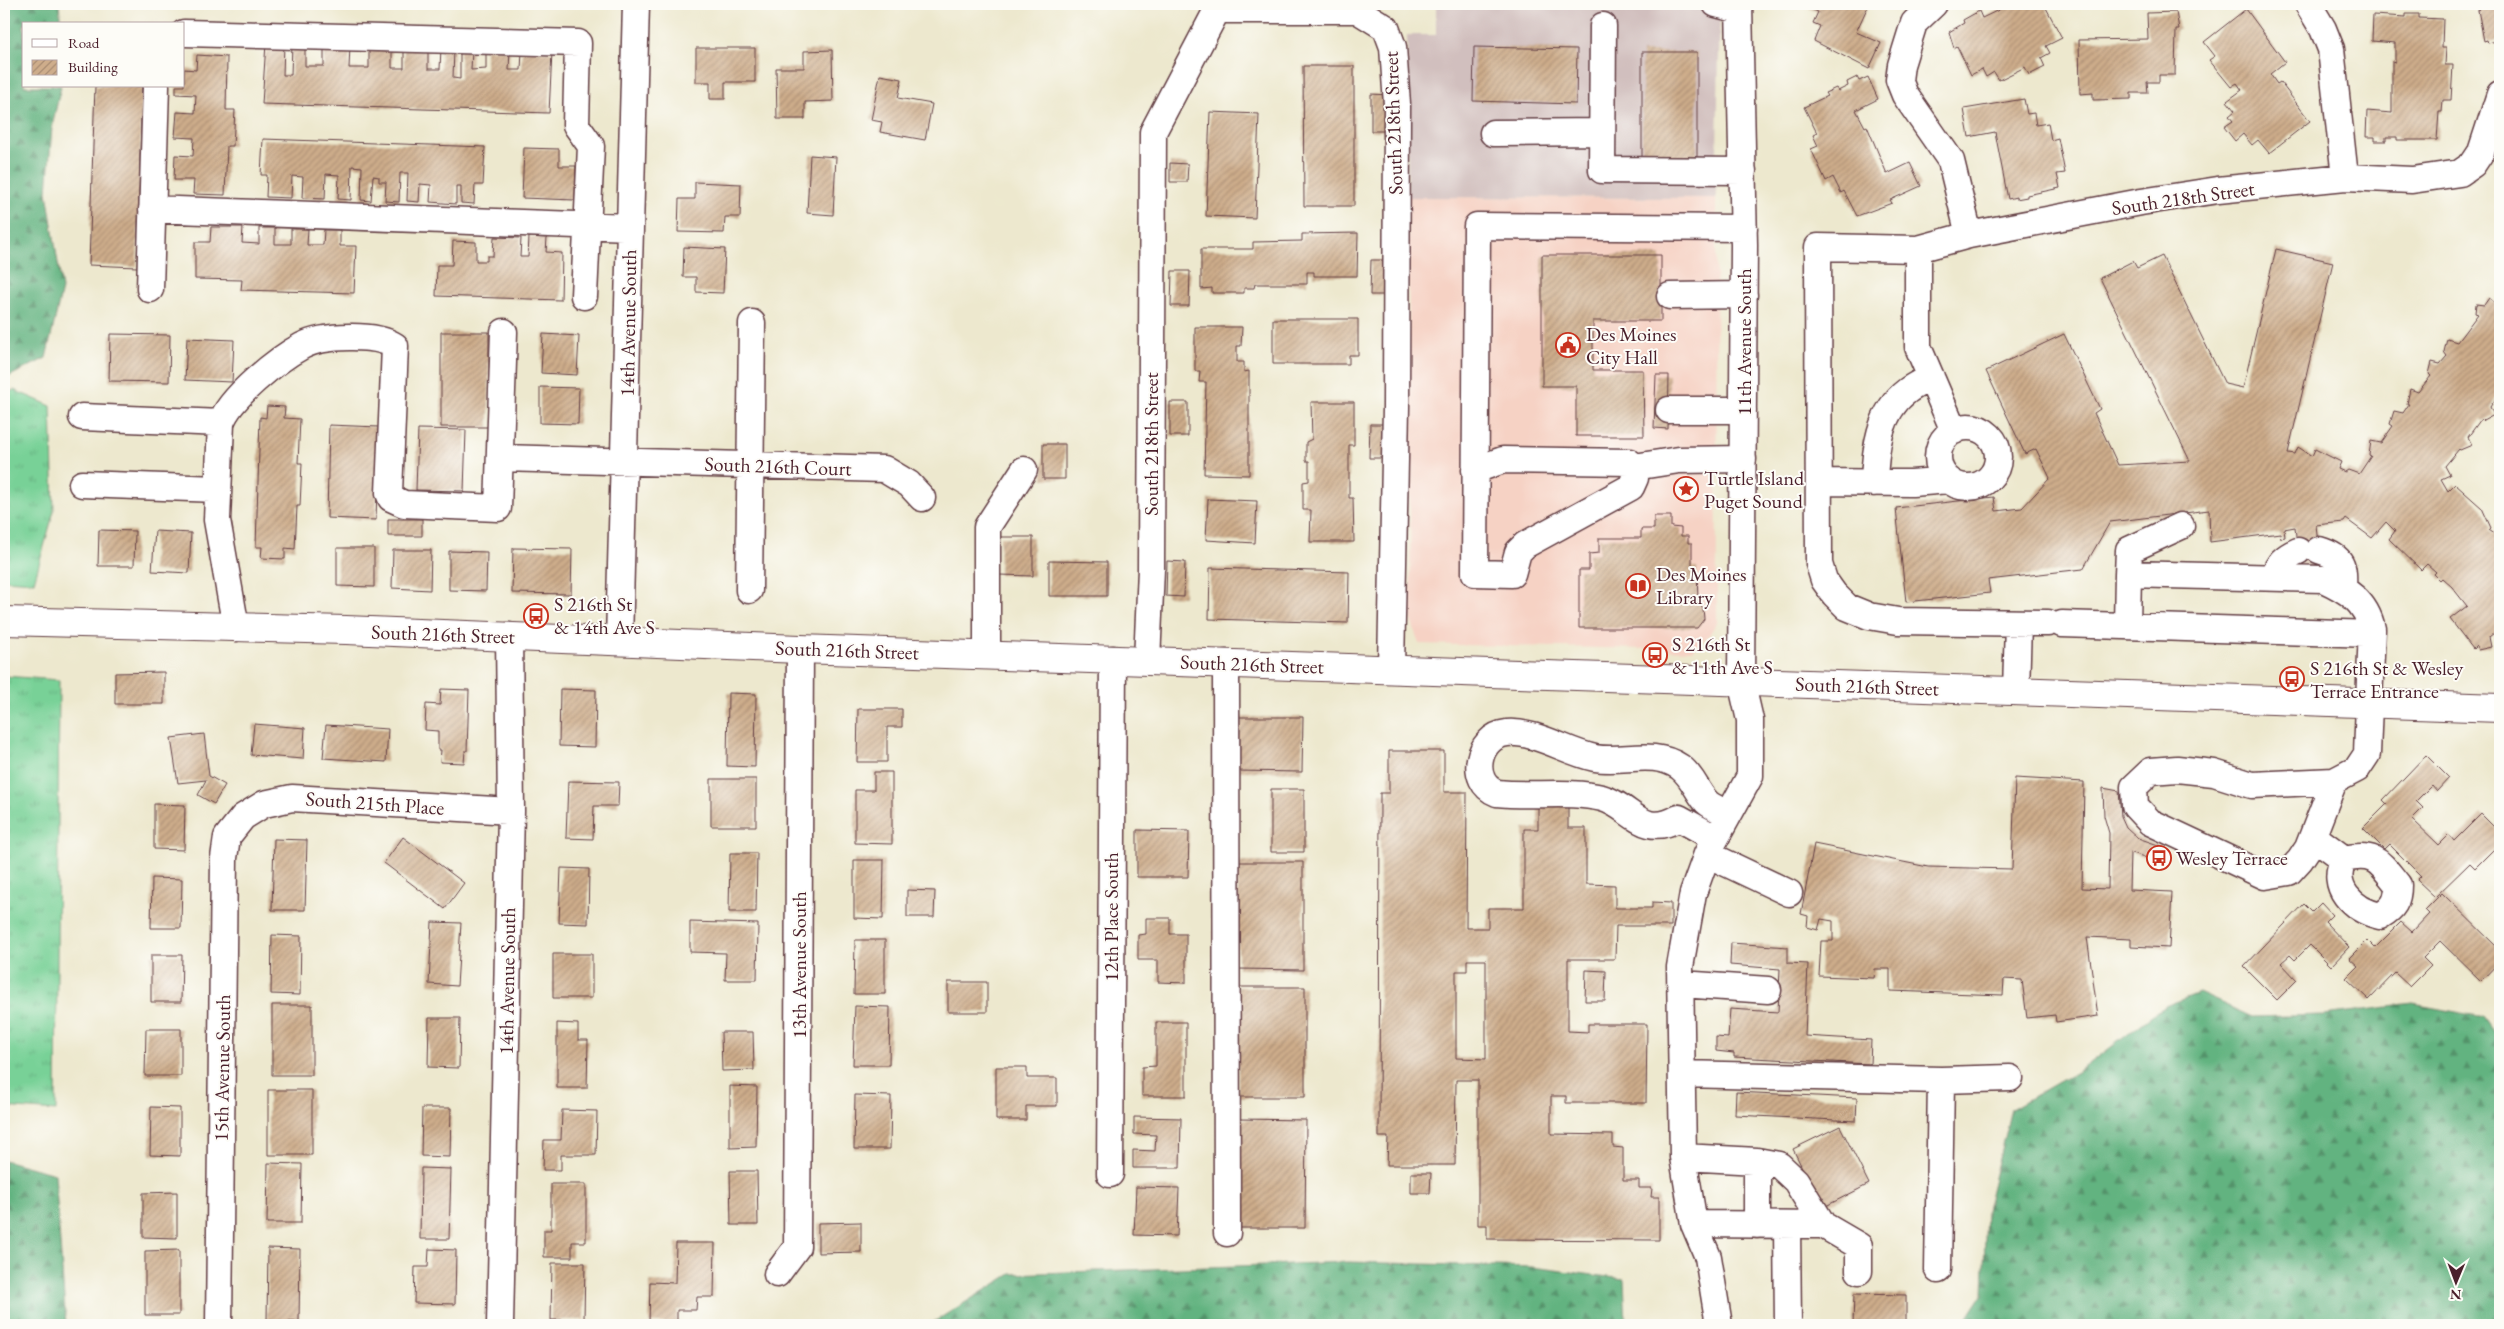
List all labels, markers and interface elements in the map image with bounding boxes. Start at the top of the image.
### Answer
legend [22,22,185,88]
text: Road [68,33,100,52]
street label: South 218th Street [1377,50,1408,195]
text: Building [68,57,118,76]
street label: South 218th Street [2110,175,2257,221]
street label: 14th Avenue South [614,249,642,397]
street label: 11th Avenue South [1731,268,1757,416]
place label: Des Moines City Hall [1586,321,1677,370]
public building icon: Des Moines City Hall [1555,332,1581,358]
street label: South 218th Street [1138,371,1164,516]
street label: South 216th Court [704,450,853,482]
place label: Turtle Island Puget Sound [1704,465,1805,514]
place icon: Turtle Island Puget Sound [1673,476,1699,502]
place label: Des Moines Library [1656,561,1747,610]
library icon: Des Moines Library [1625,573,1651,599]
place label: S 216th St & 14th Ave S [554,591,655,640]
bus stop icon: S 216th St & 14th Ave S [523,603,549,629]
street label: South 216th Street [371,619,516,650]
place label: S 216th St & 11th Ave S [1672,631,1773,680]
street label: South 216th Street [775,635,920,666]
bus stop icon: S 216th St & 11th Ave S [1642,642,1668,668]
street label: South 216th Street [1180,649,1325,680]
place label: S 216th St & Wesley Terrace Entrance [2310,655,2464,704]
bus stop icon: S 216th St & Wesley Terrace Entrance [2279,666,2305,692]
street label: South 216th Street [1795,671,1940,702]
street label: South 215th Place [305,785,445,821]
bus stop icon: Wesley Terrace [2146,845,2172,871]
place label: Wesley Terrace [2176,845,2288,871]
street label: 12th Place South [1098,852,1124,982]
street label: 13th Avenue South [786,891,812,1039]
street label: 14th Avenue South [493,907,521,1055]
street label: 15th Avenue South [208,994,236,1142]
north arrow [2432,1256,2482,1306]
text: N [2449,1286,2462,1304]

